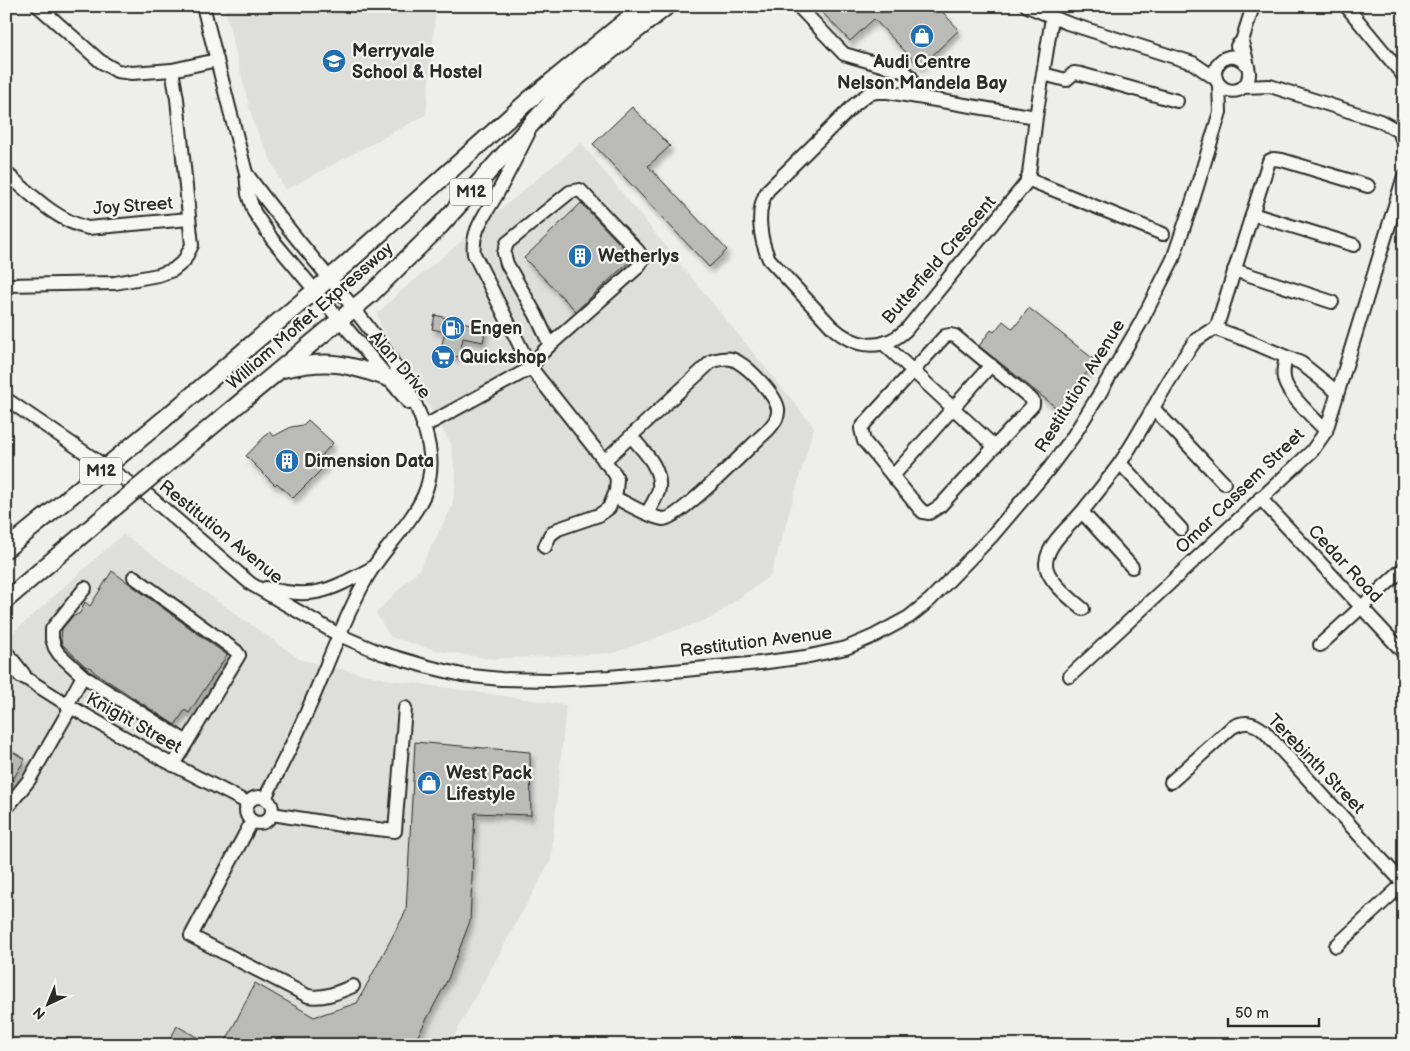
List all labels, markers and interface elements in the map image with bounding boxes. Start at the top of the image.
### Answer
shop icon: Audi Centre Nelson Mandela Bay [909,23,935,49]
place label: Merryvale School & Hostel [352,41,482,83]
school or university icon: Merryvale School & Hostel [321,48,347,74]
place label: Audi Centre Nelson Mandela Bay [837,52,1008,94]
road number: M12 [450,178,492,206]
street label: Butterfield Crescent [878,191,1001,328]
street label: Joy Street [92,193,174,219]
street label: William Moffet Expressway [223,238,398,394]
building icon: Wetherlys [567,243,593,269]
place label: Wetherlys [598,246,679,267]
fuel station icon: Engen [440,315,466,341]
street label: Restitution Avenue [1031,315,1130,456]
place label: Engen [470,318,522,339]
street label: Alan Drive [365,327,435,403]
supermarket icon: Quickshop [430,344,456,370]
place label: Quickshop [460,347,547,368]
street label: Omar Cassem Street [1171,424,1309,558]
building icon: Dimension Data [274,448,300,474]
place label: Dimension Data [304,451,434,472]
road number: M12 [80,458,122,484]
street label: Restitution Avenue [155,476,287,588]
street label: Cedar Road [1304,521,1386,607]
street label: Restitution Avenue [679,622,834,662]
street label: Knight Street [83,688,186,758]
street label: Terebinth Street [1263,710,1369,819]
place label: West Pack Lifestyle [446,763,532,805]
shop icon: West Pack Lifestyle [416,770,442,796]
north arrow [22,978,72,1028]
scale bar [1228,996,1319,1028]
text: N [30,1003,49,1023]
text: 50 m [1235,1004,1269,1023]

